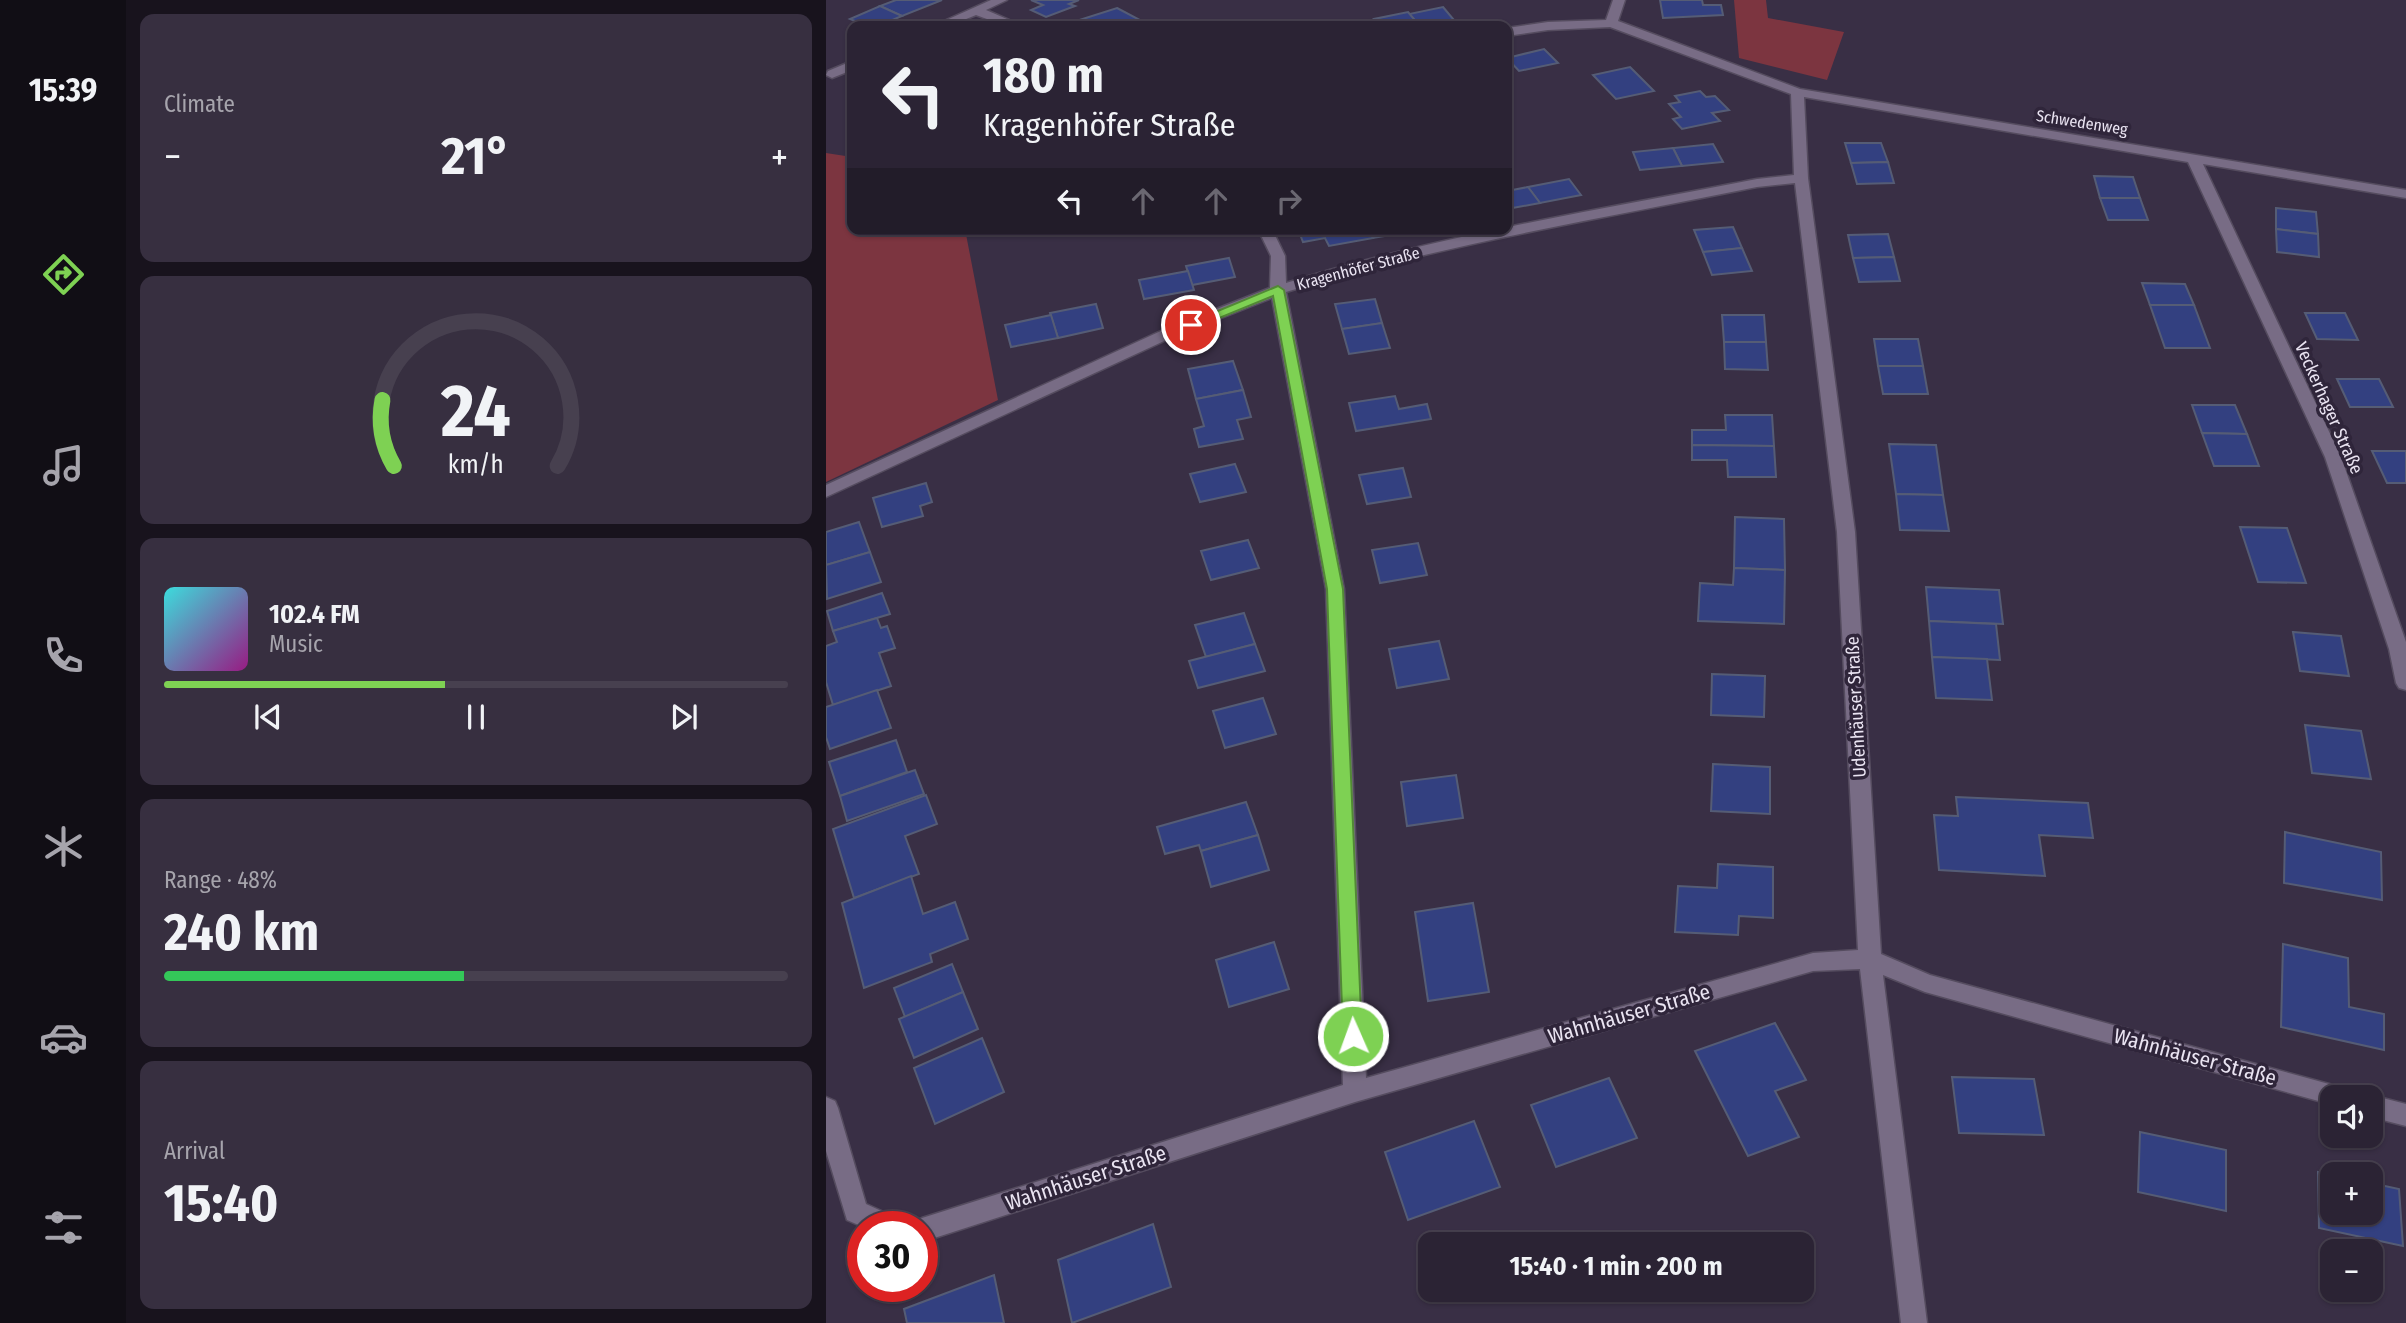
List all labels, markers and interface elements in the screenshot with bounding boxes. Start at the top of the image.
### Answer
text: 180 m [983,46,1104,105]
icon: left [868,49,959,140]
text: 15:39 [29,71,97,109]
text: Climate [164,90,235,118]
text: Kragenhöfer Straße [983,106,1235,144]
street label: Schwedenweg [2035,106,2130,139]
text: 21° [441,125,511,188]
text: − [164,134,181,180]
text: + [771,134,788,180]
icon: left [1051,182,1089,220]
icon: ahead [1124,182,1162,220]
icon: ahead [1197,182,1235,220]
icon: right [1270,182,1308,220]
street label: Kragenhöfer Straße [1295,243,1422,294]
icon: directions [39,250,88,299]
pin [1161,295,1221,355]
icon: arrive [1172,306,1210,344]
street label: Veckerhager Straße [2290,339,2368,478]
text: 24 [440,368,511,455]
icon: music [39,441,88,490]
text: km/h [448,449,504,479]
text: 102.4 FM [269,599,360,630]
text: Music [269,630,323,658]
icon: phone [39,631,88,680]
street label: Udenhäuser Straße [1841,636,1871,778]
icon: previous [249,698,287,736]
icon: pause [457,698,495,736]
icon: next [665,698,703,736]
icon: climate [39,822,88,871]
text: Range · 48% [164,866,277,894]
text: 240 km [164,901,319,964]
street label: Wahnhäuser Straße [1545,978,1713,1050]
position arrow [1316,999,1390,1073]
icon: car [39,1013,88,1062]
street label: Wahnhäuser Straße [2111,1023,2279,1091]
map controls [2320,1085,2383,1302]
button: sound [2320,1085,2383,1148]
text: Arrival [164,1137,225,1165]
street label: Wahnhäuser Straße [1002,1140,1170,1216]
button: + [2320,1162,2383,1225]
text: 15:40 [164,1172,278,1235]
icon: filters [39,1203,88,1252]
speed limit sign: 30 [847,1211,938,1302]
button: − [2320,1239,2383,1302]
text: 15:40 · 1 min · 200 m [1510,1251,1722,1282]

